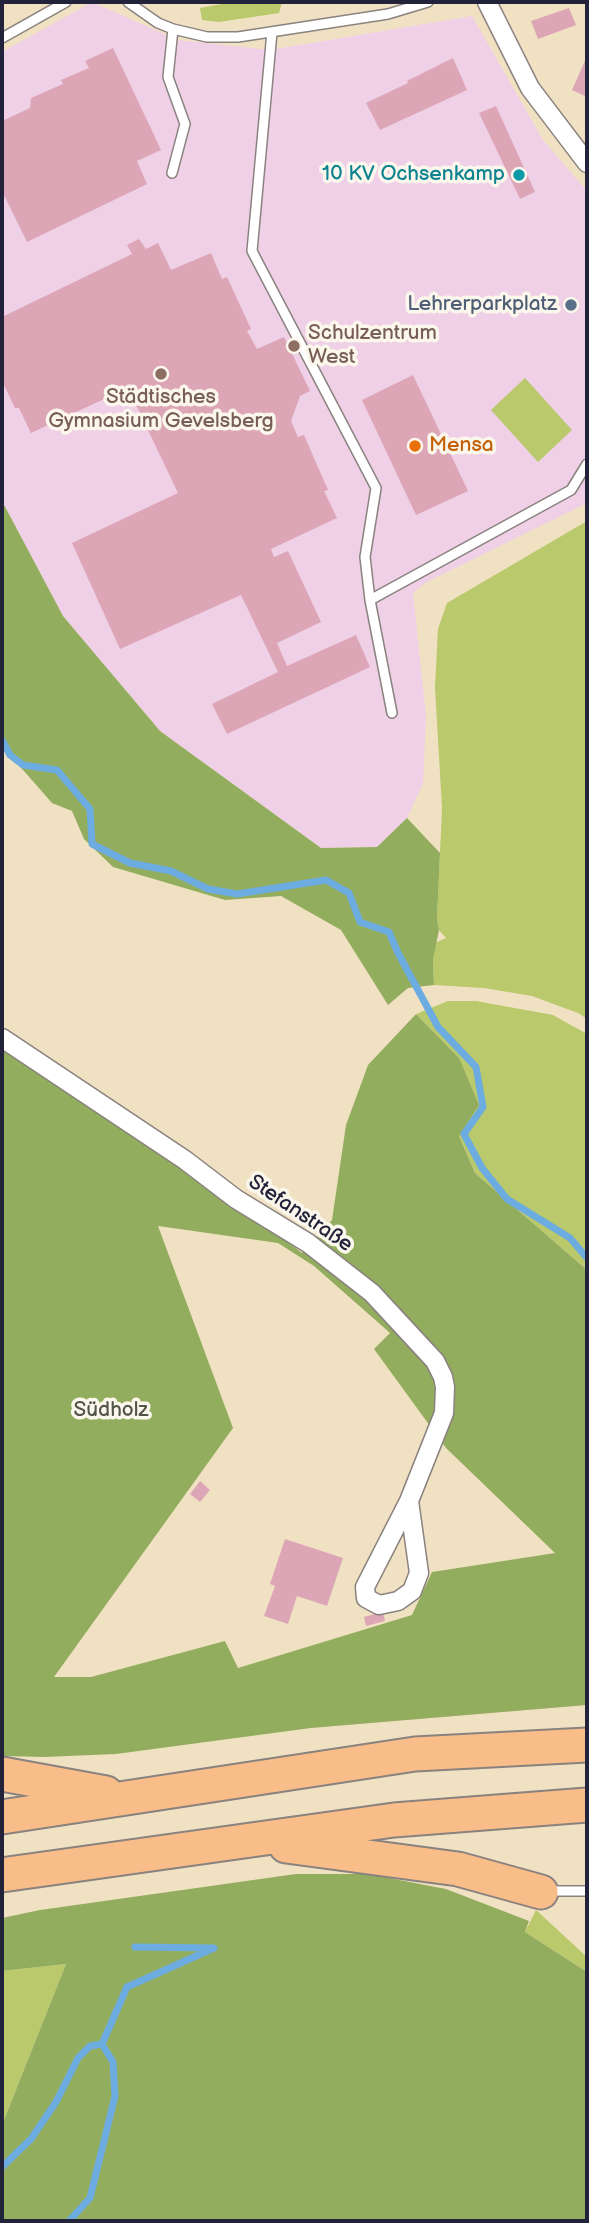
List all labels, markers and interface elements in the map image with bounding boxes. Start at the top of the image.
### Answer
place label: 10 KV Ochsenkamp [322,162,505,188]
marker: 10 KV Ochsenkamp [511,167,527,183]
place label: Lehrerparkplatz [407,292,557,318]
marker: Lehrerparkplatz [563,297,579,313]
place label: Schulzentrum West [308,321,437,371]
marker: Schulzentrum West [286,338,302,354]
marker: Städtisches Gymnasium Gevelsberg [153,366,169,382]
place label: Städtisches Gymnasium Gevelsberg [48,385,274,435]
place label: Mensa [429,433,494,459]
marker: Mensa [407,438,423,454]
street label: Stefanstraße [243,1170,357,1258]
park label: Südholz [74,1398,148,1424]

